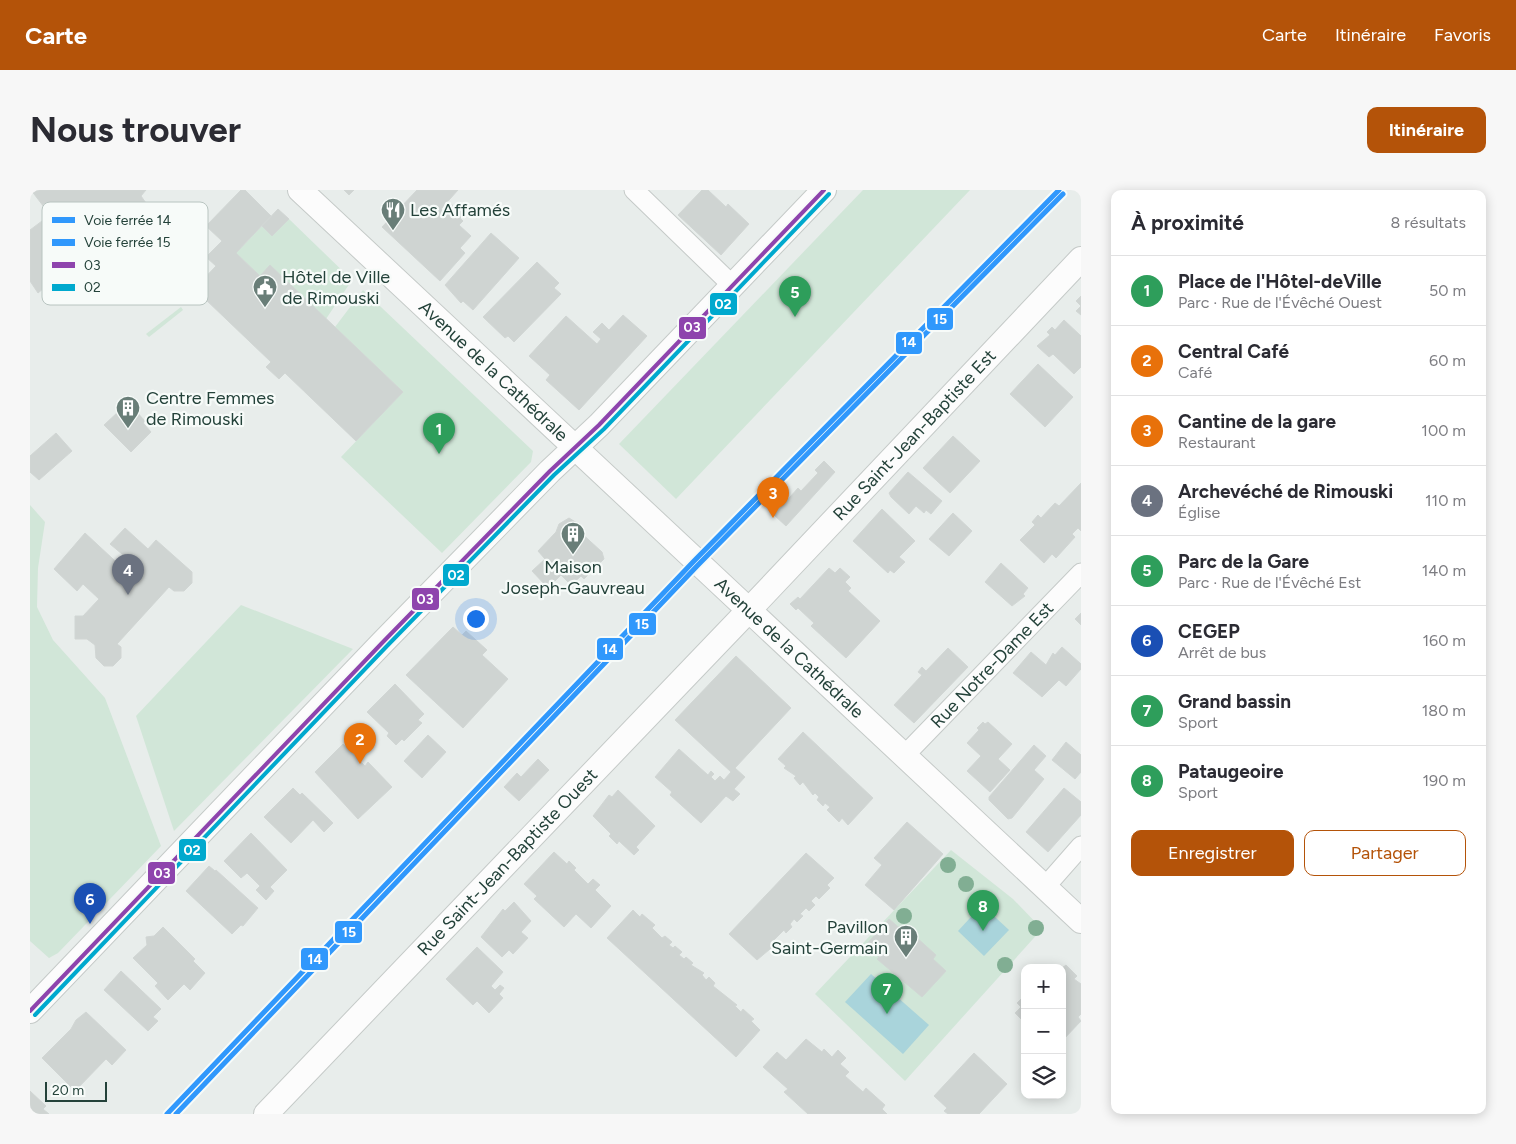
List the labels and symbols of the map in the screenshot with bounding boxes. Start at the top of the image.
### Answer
restaurant icon: Les Affamés [380,197,406,231]
place label: Les Affamés [410,199,510,221]
legend [42,202,208,305]
text: Voie ferrée 14 [84,212,171,229]
text: Voie ferrée 15 [84,234,170,251]
text: 03 [84,257,101,274]
place label: Hôtel de Ville de Rimouski [282,266,390,309]
public building icon: Hôtel de Ville de Rimouski [252,274,278,308]
pin: 5 [779,276,811,317]
text: 02 [84,279,101,296]
line badge: 02 [709,292,738,316]
street label: Avenue de la Cathédrale [414,296,573,446]
text: 02 [714,296,732,313]
line badge: 15 [926,307,954,331]
text: 15 [933,311,947,328]
line badge: 03 [678,316,707,340]
text: 03 [684,319,701,336]
line badge: 14 [895,331,923,355]
text: 14 [902,334,917,351]
street label: Rue Saint-Jean-Baptiste Est [828,345,1001,525]
place label: Centre Femmes de Rimouski [146,387,274,430]
building icon: Centre Femmes de Rimouski [115,395,141,429]
pin: 1 [423,413,455,454]
pin: 3 [757,477,789,518]
building icon: Maison Joseph-Gauvreau [560,521,586,555]
pin: 4 [112,554,144,595]
place label: Maison Joseph-Gauvreau [501,556,645,599]
line badge: 02 [442,563,470,587]
text: 02 [447,567,465,584]
street label: Avenue de la Cathédrale [710,573,868,723]
line badge: 03 [411,587,440,611]
text: 03 [417,591,434,608]
street label: Rue Notre-Dame Est [926,597,1058,733]
your location [463,606,489,632]
line badge: 15 [628,612,657,636]
text: 15 [635,616,649,633]
line badge: 14 [596,637,624,661]
text: 14 [603,641,618,658]
pin: 2 [344,723,376,764]
street label: Rue Saint-Jean-Baptiste Ouest [413,764,602,960]
line badge: 02 [178,838,207,862]
text: 02 [183,842,201,859]
line badge: 03 [147,861,176,885]
text: 03 [154,865,171,882]
pin: 6 [74,883,106,924]
pin: 8 [967,890,999,931]
place label: Pavillon Saint-Germain [771,916,888,959]
line badge: 15 [334,920,363,944]
text: 15 [342,924,356,941]
building icon: Pavillon Saint-Germain [893,924,919,958]
line badge: 14 [300,947,329,971]
text: 14 [308,951,323,968]
pin: 7 [871,973,903,1014]
scale bar [45,1079,108,1102]

